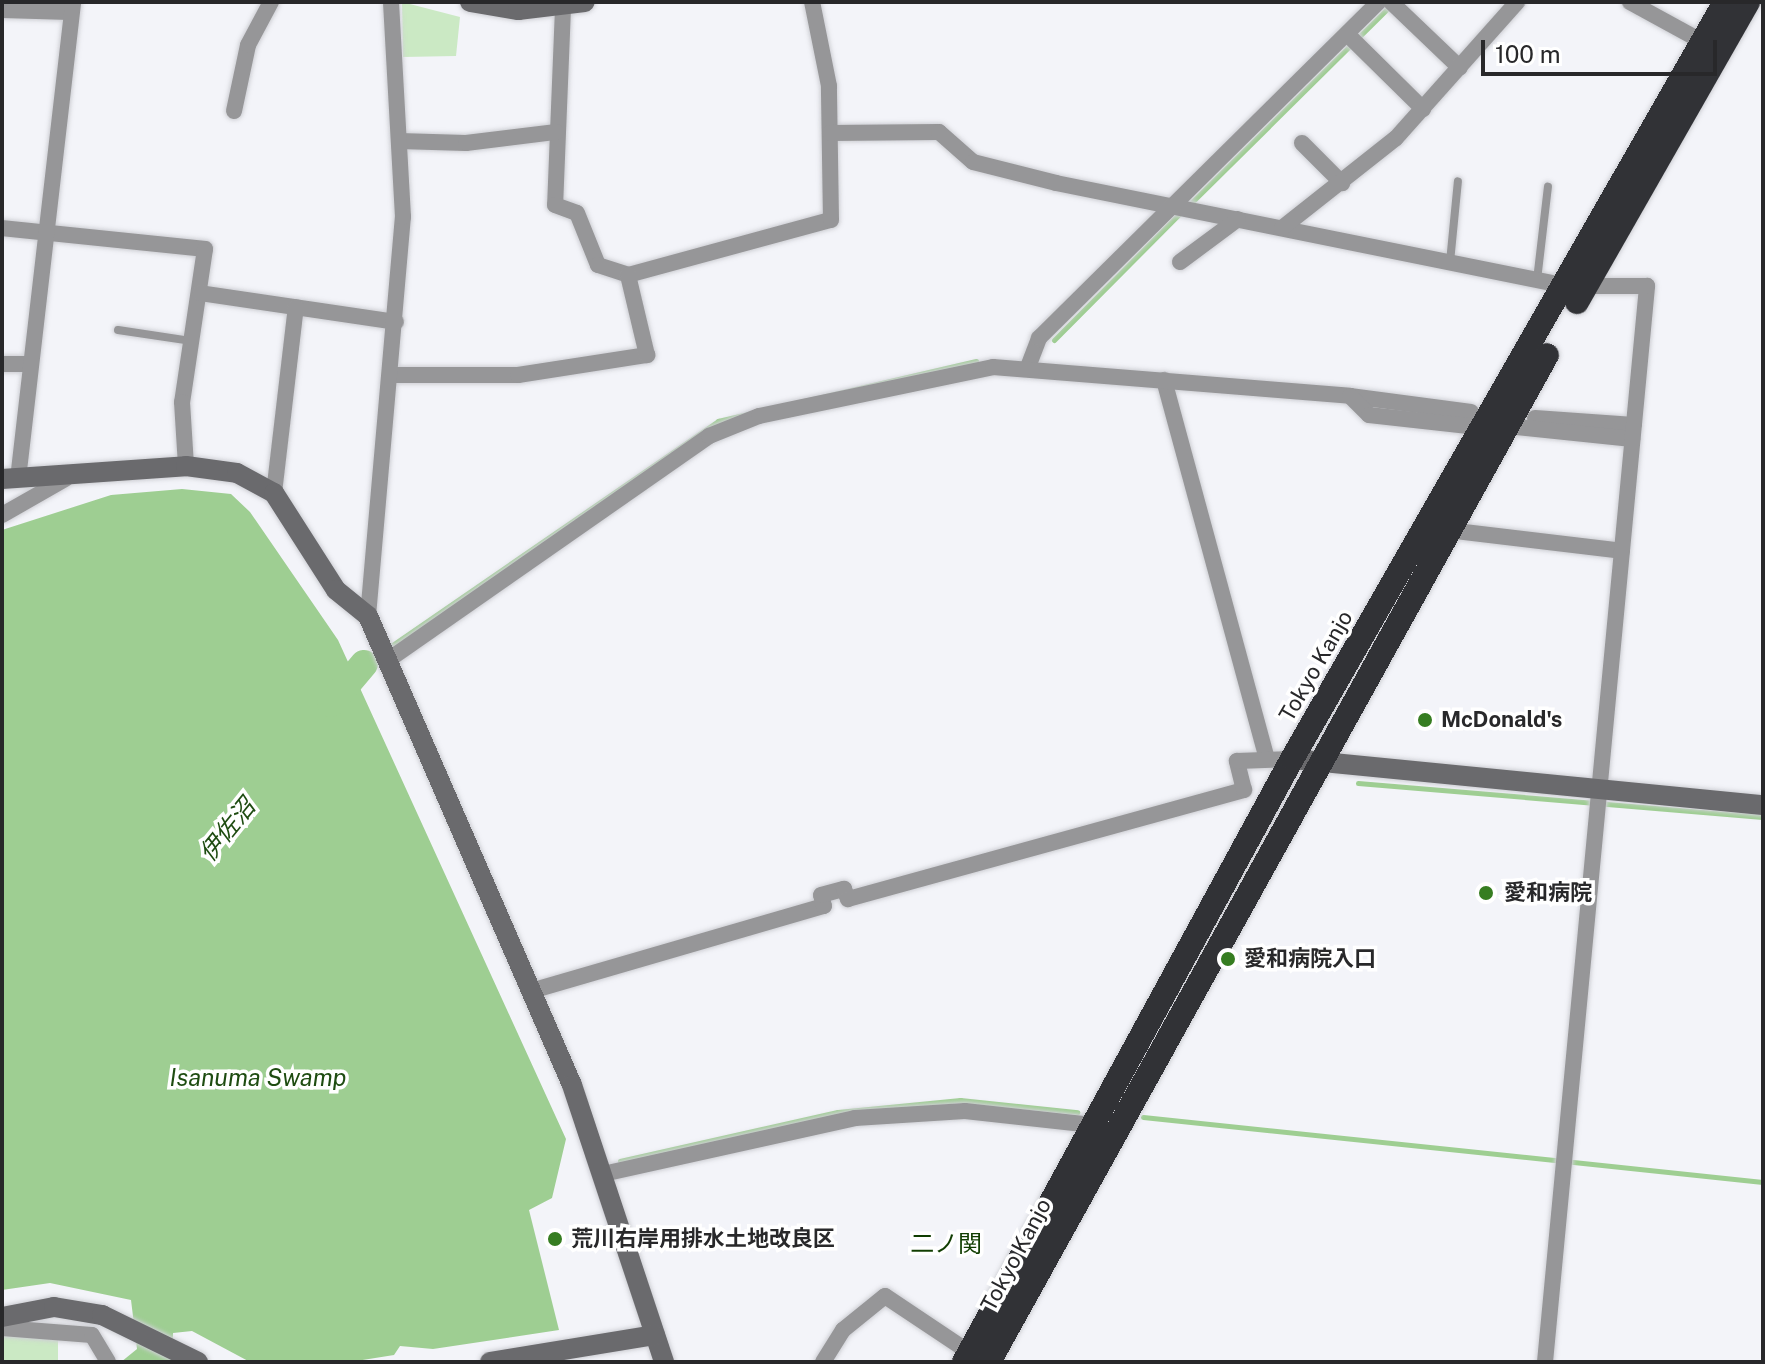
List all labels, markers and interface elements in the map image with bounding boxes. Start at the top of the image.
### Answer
scale bar [1485,24,1721,74]
text: 100 m [1495,40,1561,68]
street label: Tokyo Kanjo [1274,606,1358,726]
place label: McDonald's [1441,707,1562,733]
marker: McDonald's [1416,711,1434,729]
water label: 伊佐沼 [193,793,261,867]
place label: 愛和病院 [1504,880,1592,906]
marker: 愛和病院 [1475,882,1497,904]
place label: 愛和病院入口 [1244,946,1376,972]
marker: 愛和病院入口 [1219,950,1237,968]
water label: Isanuma Swamp [170,1064,346,1092]
street label: Tokyo Kanjo [975,1194,1057,1316]
place label: 荒川右岸用排水土地改良区 [571,1226,835,1252]
marker: 荒川右岸用排水土地改良区 [546,1230,564,1248]
district label: 二ノ関 [910,1230,982,1258]

